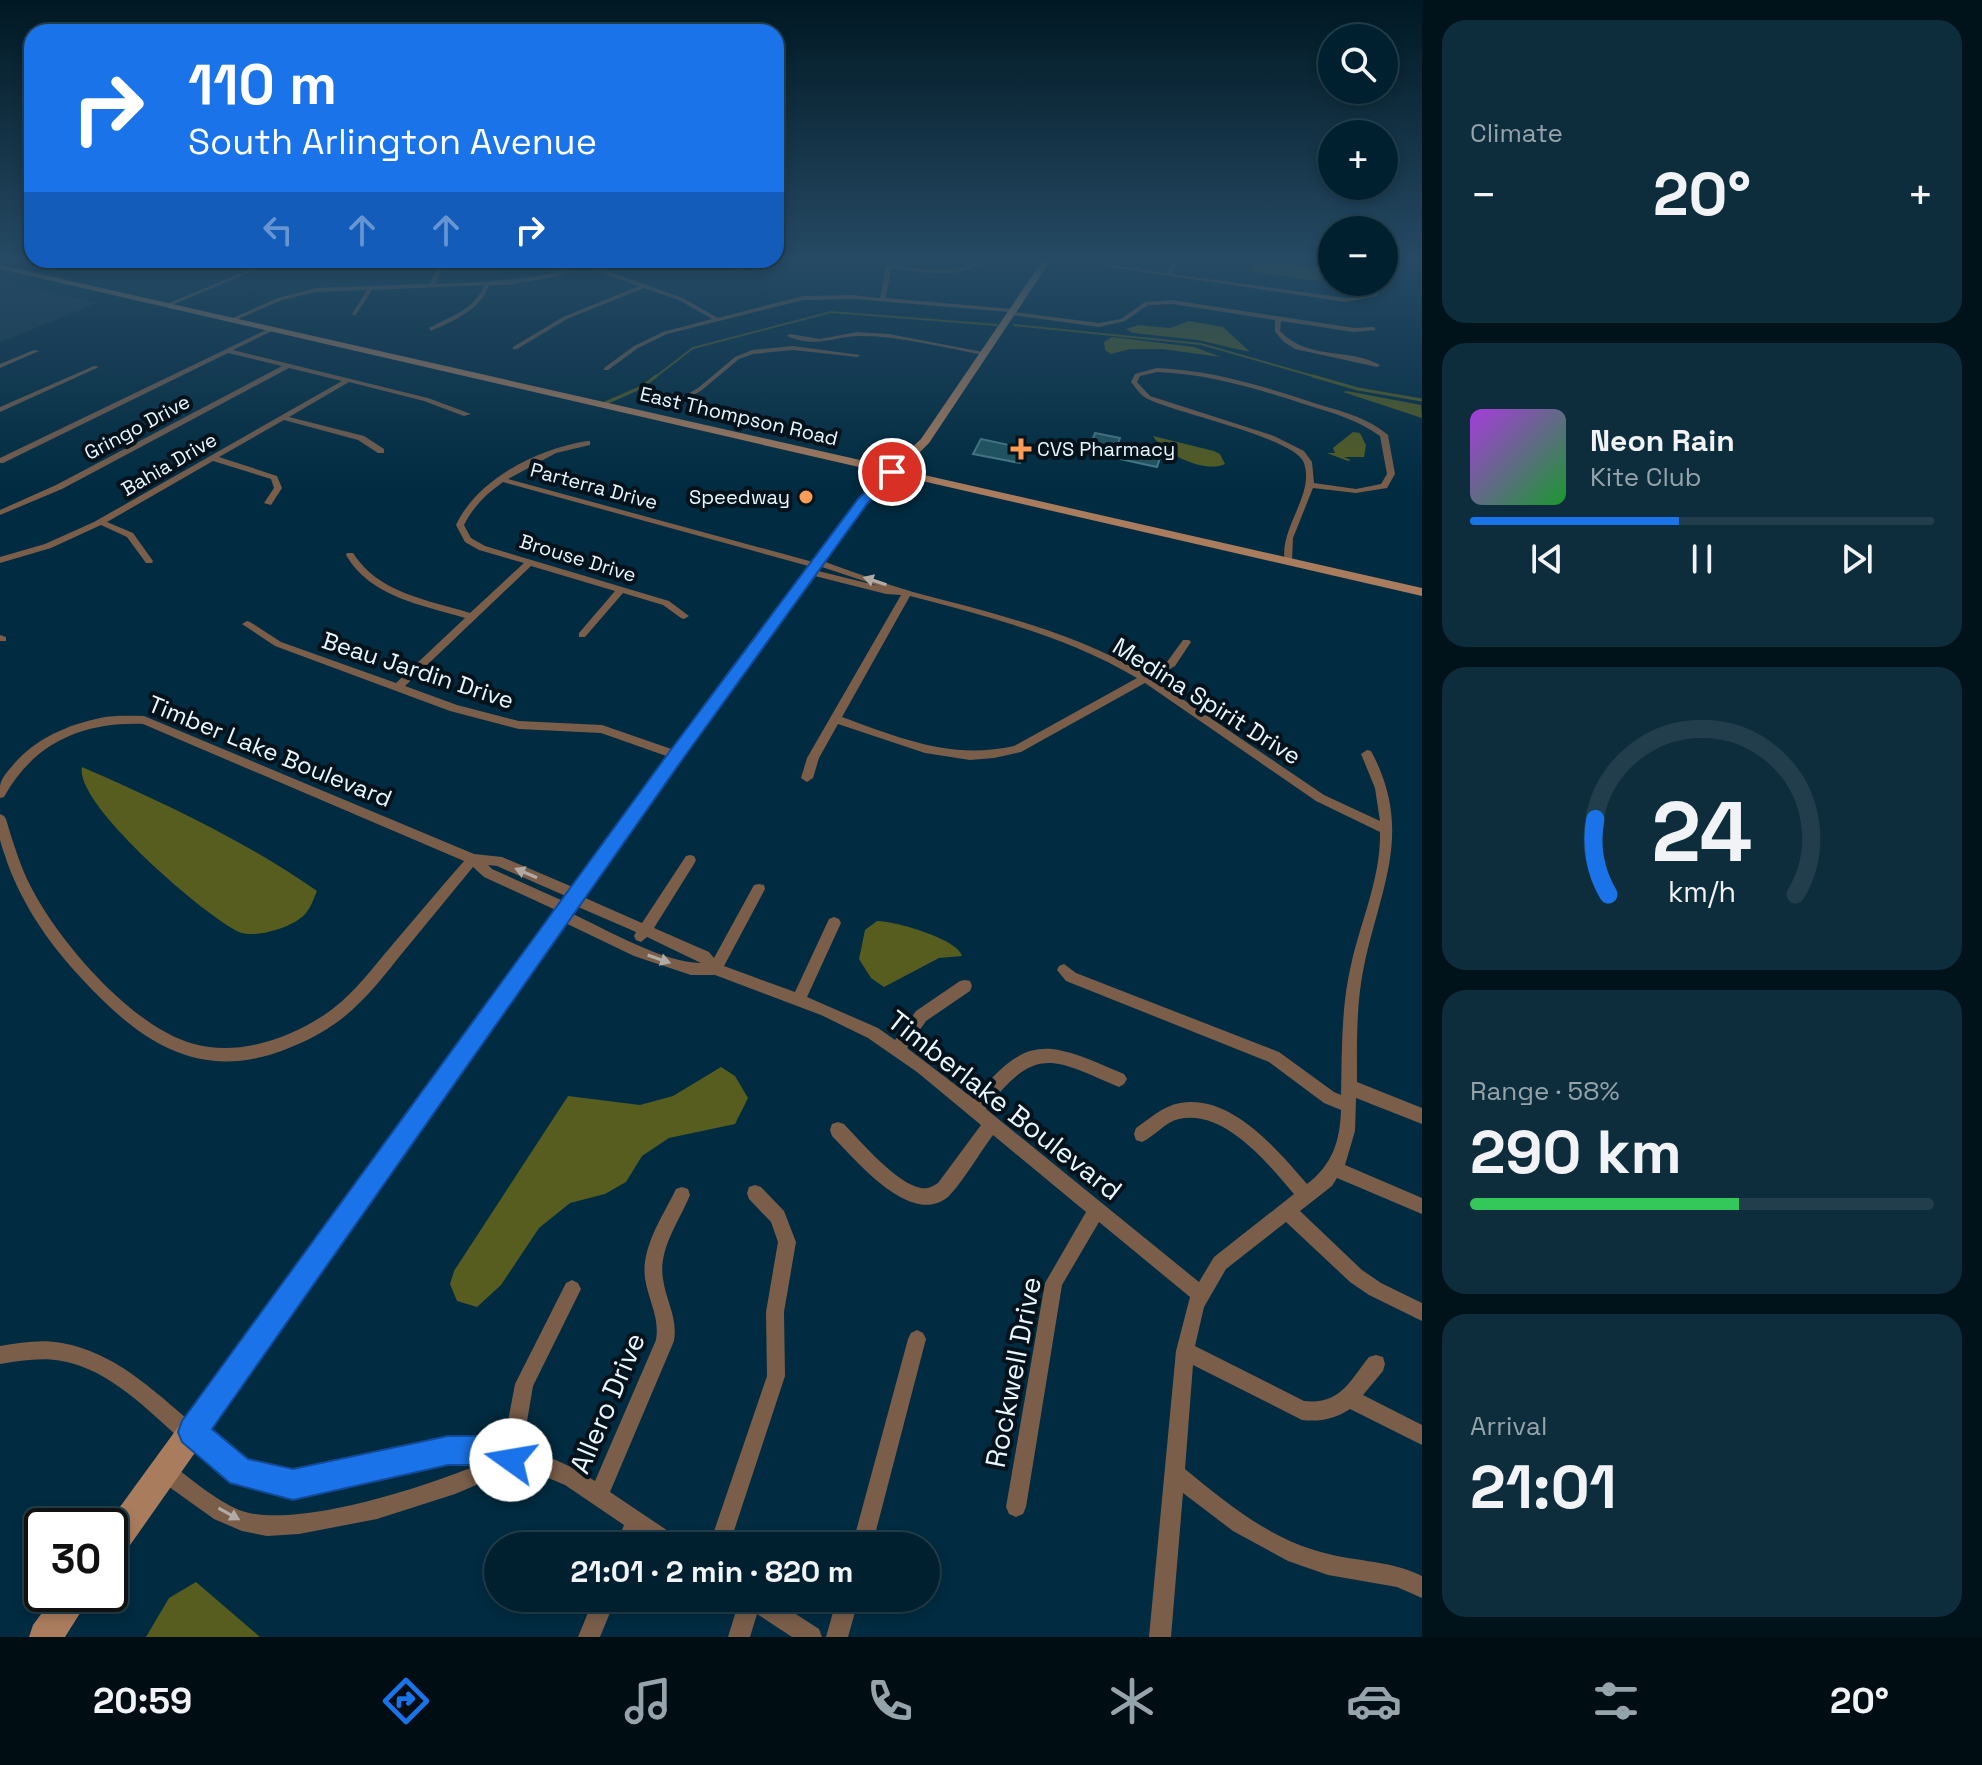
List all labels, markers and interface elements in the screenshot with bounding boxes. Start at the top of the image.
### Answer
map controls [1318,24,1398,296]
button: search [1318,24,1398,104]
text: 110 m [188,49,337,120]
icon: right [56,56,160,160]
text: Climate [1470,116,1563,150]
text: South Arlington Avenue [188,119,597,165]
button: + [1318,120,1398,200]
text: 20° [1653,156,1751,233]
text: − [1470,167,1497,223]
text: + [1907,167,1934,223]
icon: left [256,208,300,252]
icon: ahead [340,208,384,252]
icon: ahead [424,208,468,252]
icon: right [508,208,552,252]
button: − [1318,216,1398,296]
street label: East Thompson Road [637,381,841,451]
street label: Gringo Drive [80,388,194,466]
text: Neon Rain [1590,421,1735,460]
street label: Bahia Drive [116,426,222,502]
place label: CVS Pharmacy [1037,436,1175,462]
pin [858,438,926,506]
marker: CVS Pharmacy [1012,440,1030,458]
icon: arrive [870,450,914,494]
street label: Parterra Drive [527,457,661,515]
text: Kite Club [1590,460,1702,494]
place label: Speedway [689,484,790,510]
marker: Speedway [797,488,815,506]
street label: Brouse Drive [517,528,639,588]
icon: previous [1525,537,1569,581]
icon: pause [1680,537,1724,581]
icon: next [1835,537,1879,581]
one-way arrow [863,574,887,586]
street label: Beau Jardin Drive [318,624,518,716]
street label: Medina Spirit Drive [1107,630,1307,772]
street label: Timber Lake Boulevard [144,688,396,814]
text: 24 [1652,778,1752,884]
one-way arrow [514,867,538,880]
text: km/h [1668,874,1736,910]
one-way arrow [647,953,671,965]
street label: Timberlake Boulevard [880,1002,1130,1208]
text: Range · 58% [1470,1074,1619,1108]
text: 290 km [1470,1114,1682,1191]
street label: Rockwell Drive [977,1274,1049,1470]
street label: Allero Drive [561,1327,653,1479]
text: Arrival [1470,1409,1547,1443]
position arrow [469,1418,553,1502]
text: 21:01 [1470,1449,1617,1526]
one-way arrow [218,1507,240,1521]
speed limit sign: 30 [24,1508,128,1612]
text: 21:01 · 2 min · 820 m [571,1552,853,1591]
icon: directions [378,1673,434,1729]
icon: music [620,1673,676,1729]
icon: phone [862,1673,918,1729]
icon: climate [1104,1673,1160,1729]
icon: car [1346,1673,1402,1729]
icon: filters [1588,1673,1644,1729]
text: 20:59 [93,1678,192,1724]
text: 20° [1830,1678,1889,1724]

